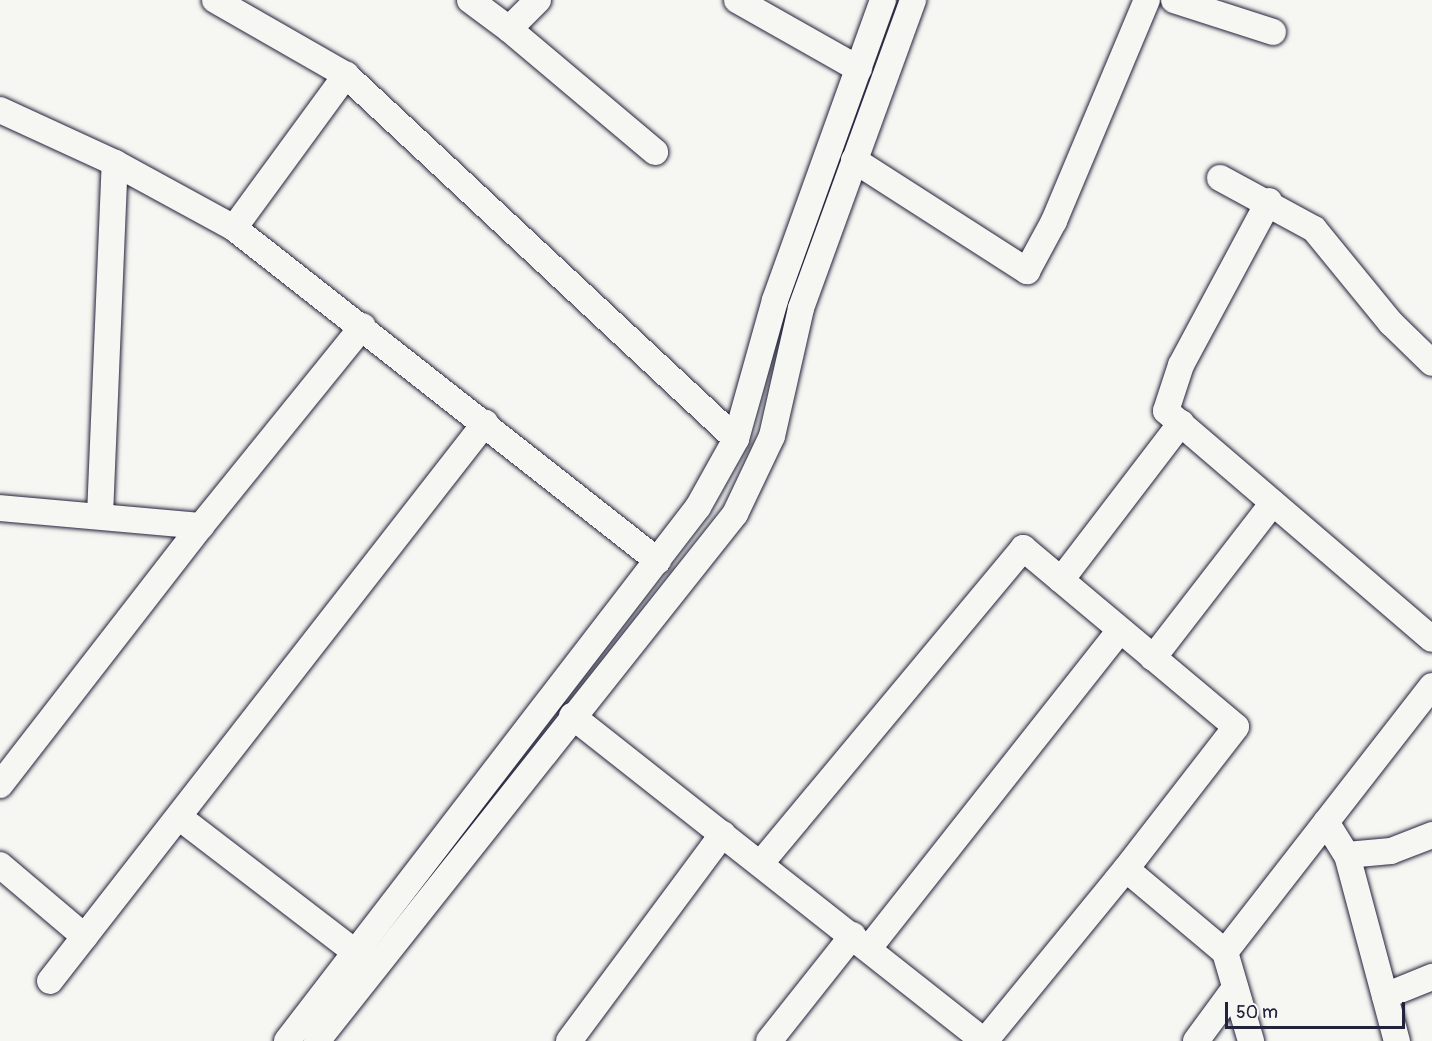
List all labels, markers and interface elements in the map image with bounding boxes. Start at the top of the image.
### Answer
scale bar [1228,990,1408,1028]
text: 50 m [1236,1001,1278,1024]

